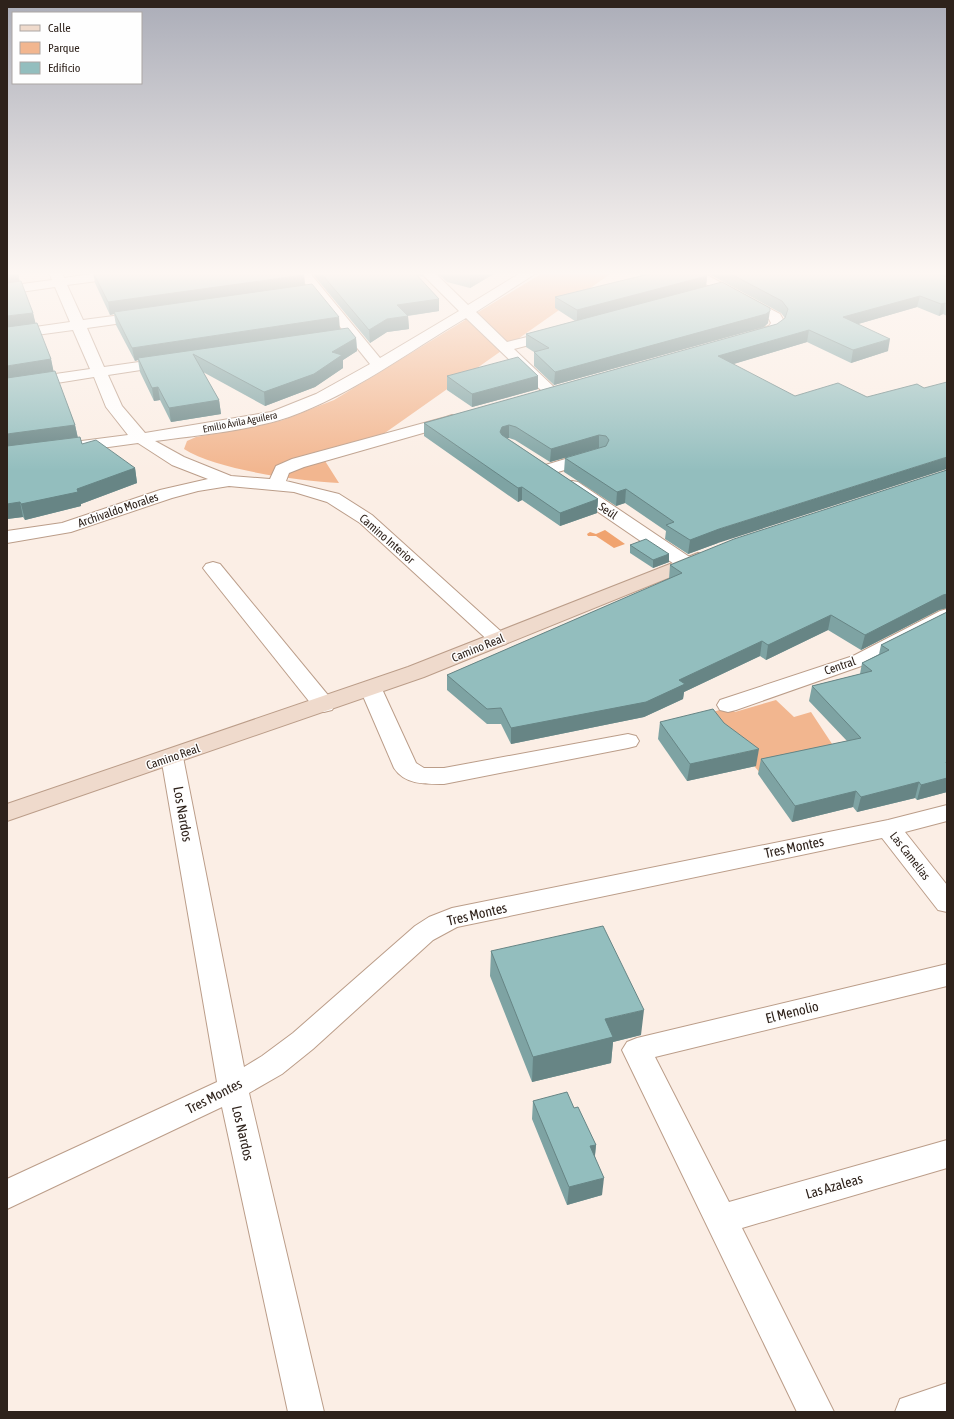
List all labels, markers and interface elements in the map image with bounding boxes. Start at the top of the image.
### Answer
legend [12,12,142,84]
text: Calle [48,21,71,35]
text: Parque [48,41,80,55]
text: Edificio [48,61,81,75]
street label: Emilio Ávila Aguilera [202,409,278,435]
street label: Archivaldo Morales [76,490,160,530]
street label: Seúl [596,500,621,523]
street label: Camino Interior [357,511,418,567]
street label: Camino Real [450,631,507,665]
street label: Central [823,654,858,678]
street label: Camino Real [144,741,202,773]
street label: Los Nardos [170,785,196,843]
street label: Las Camelias [887,829,933,883]
street label: Tres Montes [763,833,825,861]
street label: Tres Montes [446,899,508,929]
street label: El Menolio [764,998,820,1026]
street label: Tres Montes [183,1075,245,1117]
street label: Los Nardos [229,1104,257,1162]
street label: Las Azaleas [804,1170,864,1202]

